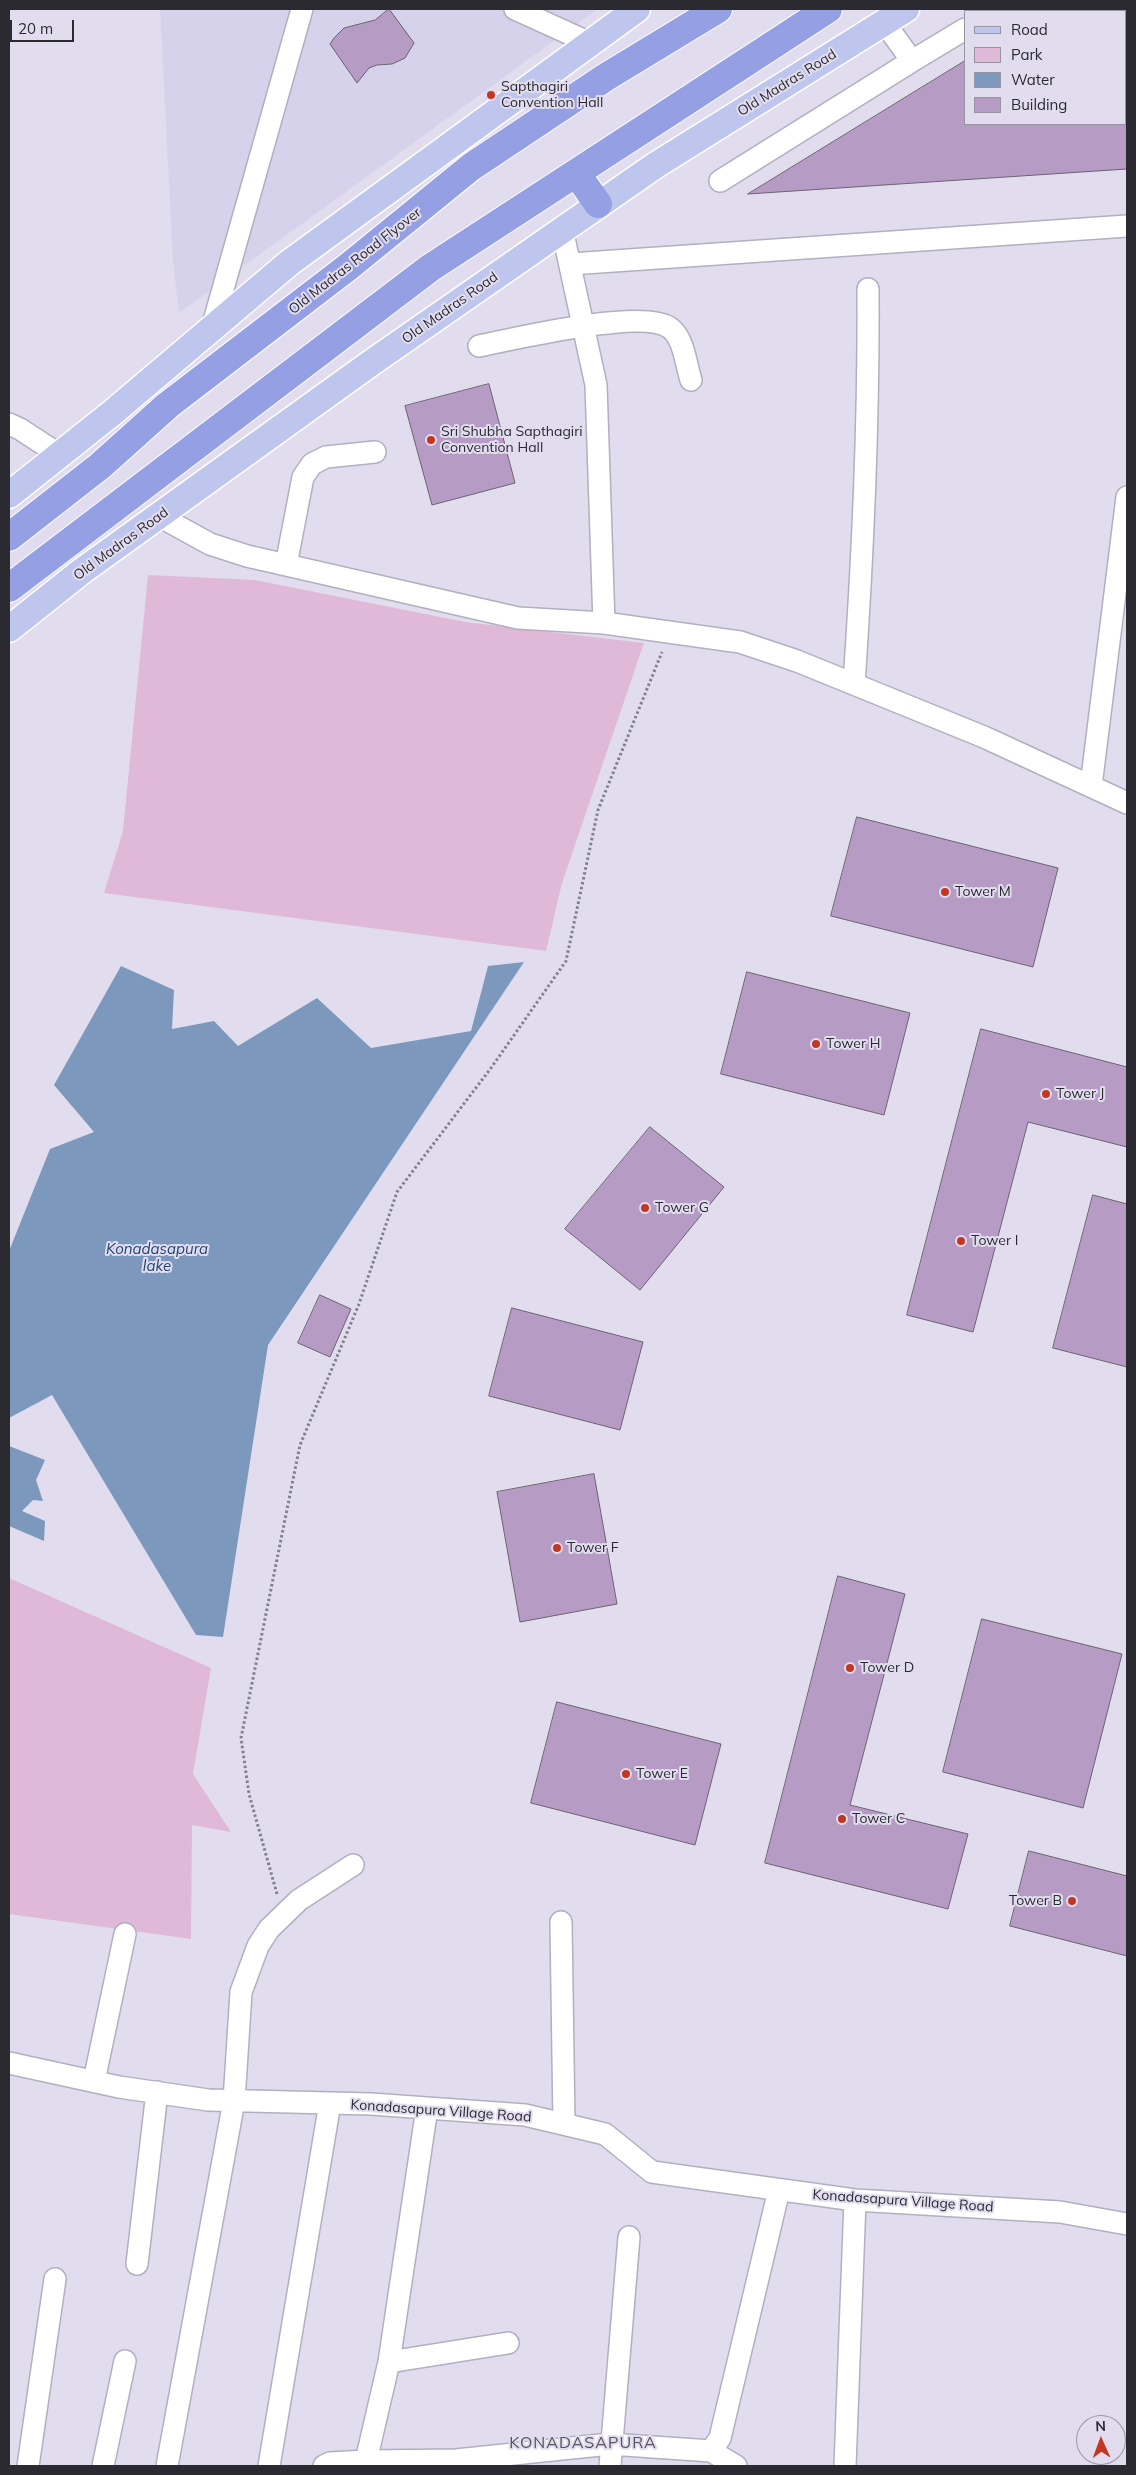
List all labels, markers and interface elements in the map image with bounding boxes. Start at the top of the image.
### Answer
scale bar [12,10,76,42]
legend [964,10,1126,125]
text: 20 m [18,19,53,38]
text: Road [1011,20,1048,39]
text: Park [1011,45,1043,64]
street label: Old Madras Road [734,46,840,120]
text: Water [1011,70,1055,89]
place label: Sapthagiri Convention Hall [501,79,603,111]
marker: Sapthagiri Convention Hall [485,89,497,101]
text: Building [1011,95,1067,114]
street label: Old Madras Road Flyover [285,204,425,318]
street label: Old Madras Road [399,269,501,347]
place label: Sri Shubha Sapthagiri Convention Hall [441,424,583,457]
marker: Sri Shubha Sapthagiri Convention Hall [425,434,437,446]
street label: Old Madras Road [70,504,172,584]
place label: Tower M [955,884,1011,900]
marker: Tower M [939,886,951,898]
place label: Tower H [826,1036,880,1052]
marker: Tower H [810,1038,822,1050]
place label: Tower J [1056,1086,1104,1102]
marker: Tower J [1040,1088,1052,1100]
place label: Tower G [655,1200,709,1216]
marker: Tower G [639,1202,651,1214]
place label: Tower I [971,1233,1018,1249]
marker: Tower I [955,1235,967,1247]
water label: Konadasapura lake [106,1240,208,1275]
place label: Tower F [567,1540,619,1556]
marker: Tower F [551,1542,563,1554]
place label: Tower D [860,1660,914,1676]
marker: Tower D [844,1662,856,1674]
place label: Tower E [636,1766,688,1782]
marker: Tower E [620,1768,632,1780]
place label: Tower C [852,1811,905,1827]
marker: Tower C [836,1813,848,1825]
place label: Tower B [1009,1893,1062,1909]
marker: Tower B [1066,1895,1078,1907]
street label: Konadasapura Village Road [350,2096,532,2126]
street label: Konadasapura Village Road [812,2186,994,2216]
north arrow [1076,2415,1126,2465]
text: N [1095,2417,1106,2435]
district label: KONADASAPURA [508,2433,658,2453]

